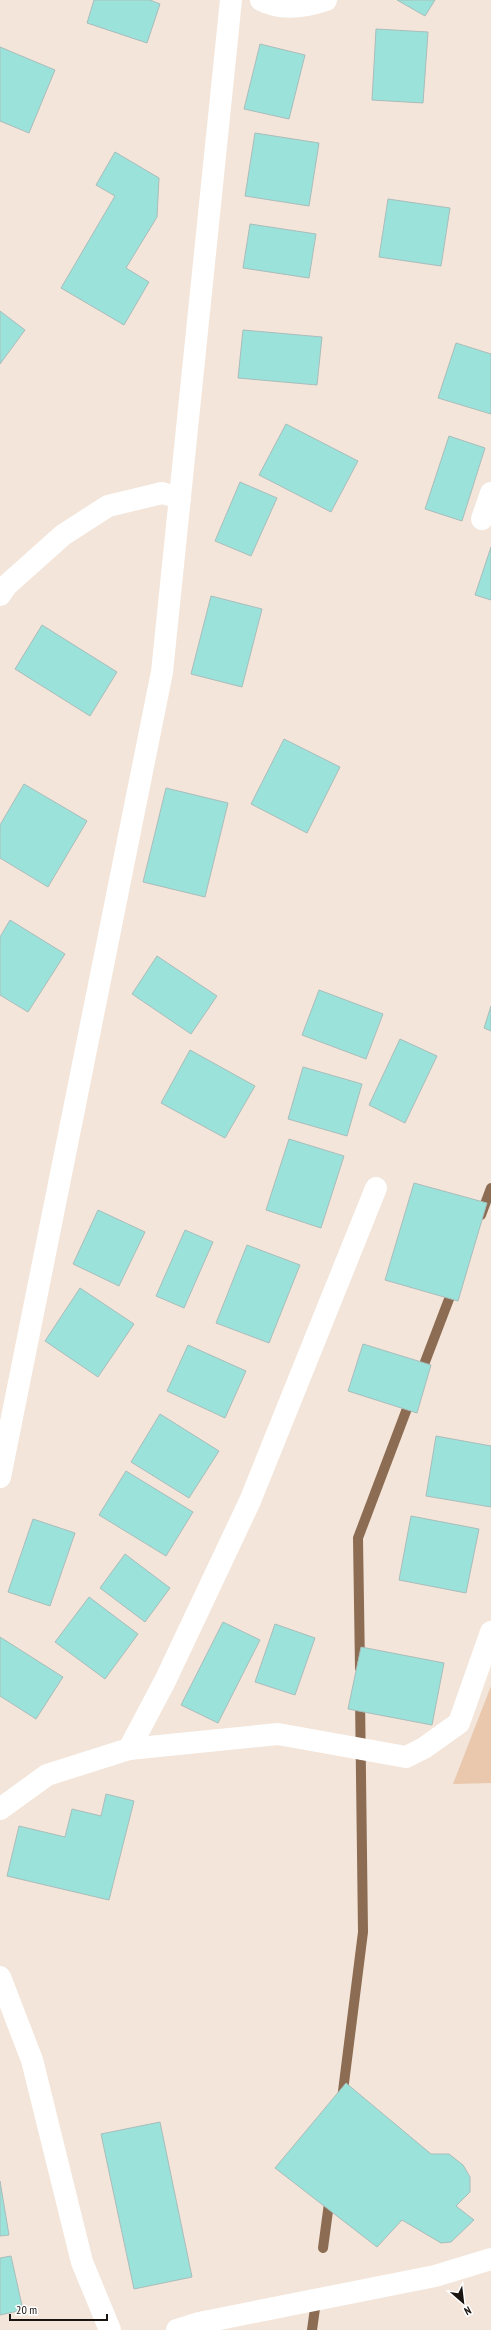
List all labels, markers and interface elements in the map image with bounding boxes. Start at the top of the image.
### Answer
north arrow [443,2282,483,2322]
scale bar [10,2296,107,2322]
text: 20 m [16,2302,37,2317]
text: N [462,2303,474,2318]

